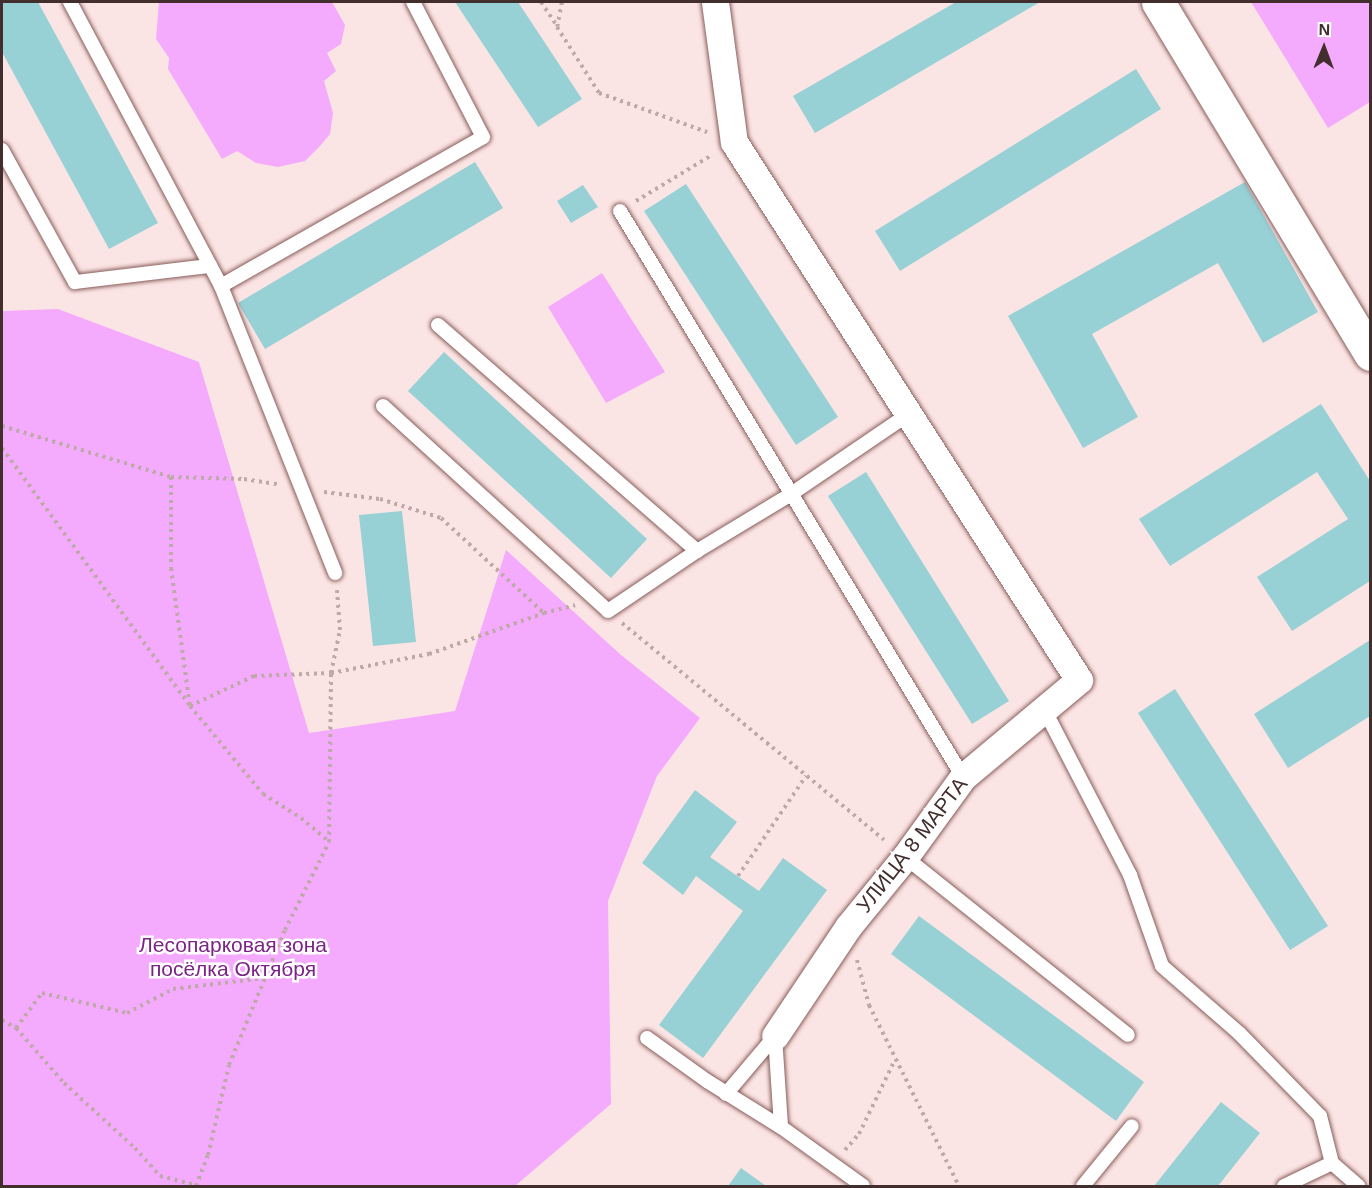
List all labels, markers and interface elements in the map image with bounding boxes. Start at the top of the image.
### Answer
north arrow [1294,18,1354,78]
text: N [1318,21,1330,38]
street label: УЛИЦА 8 МАРТА [851,772,973,918]
park label: Лесопарковая зона посёлка Октября [139,932,327,982]

